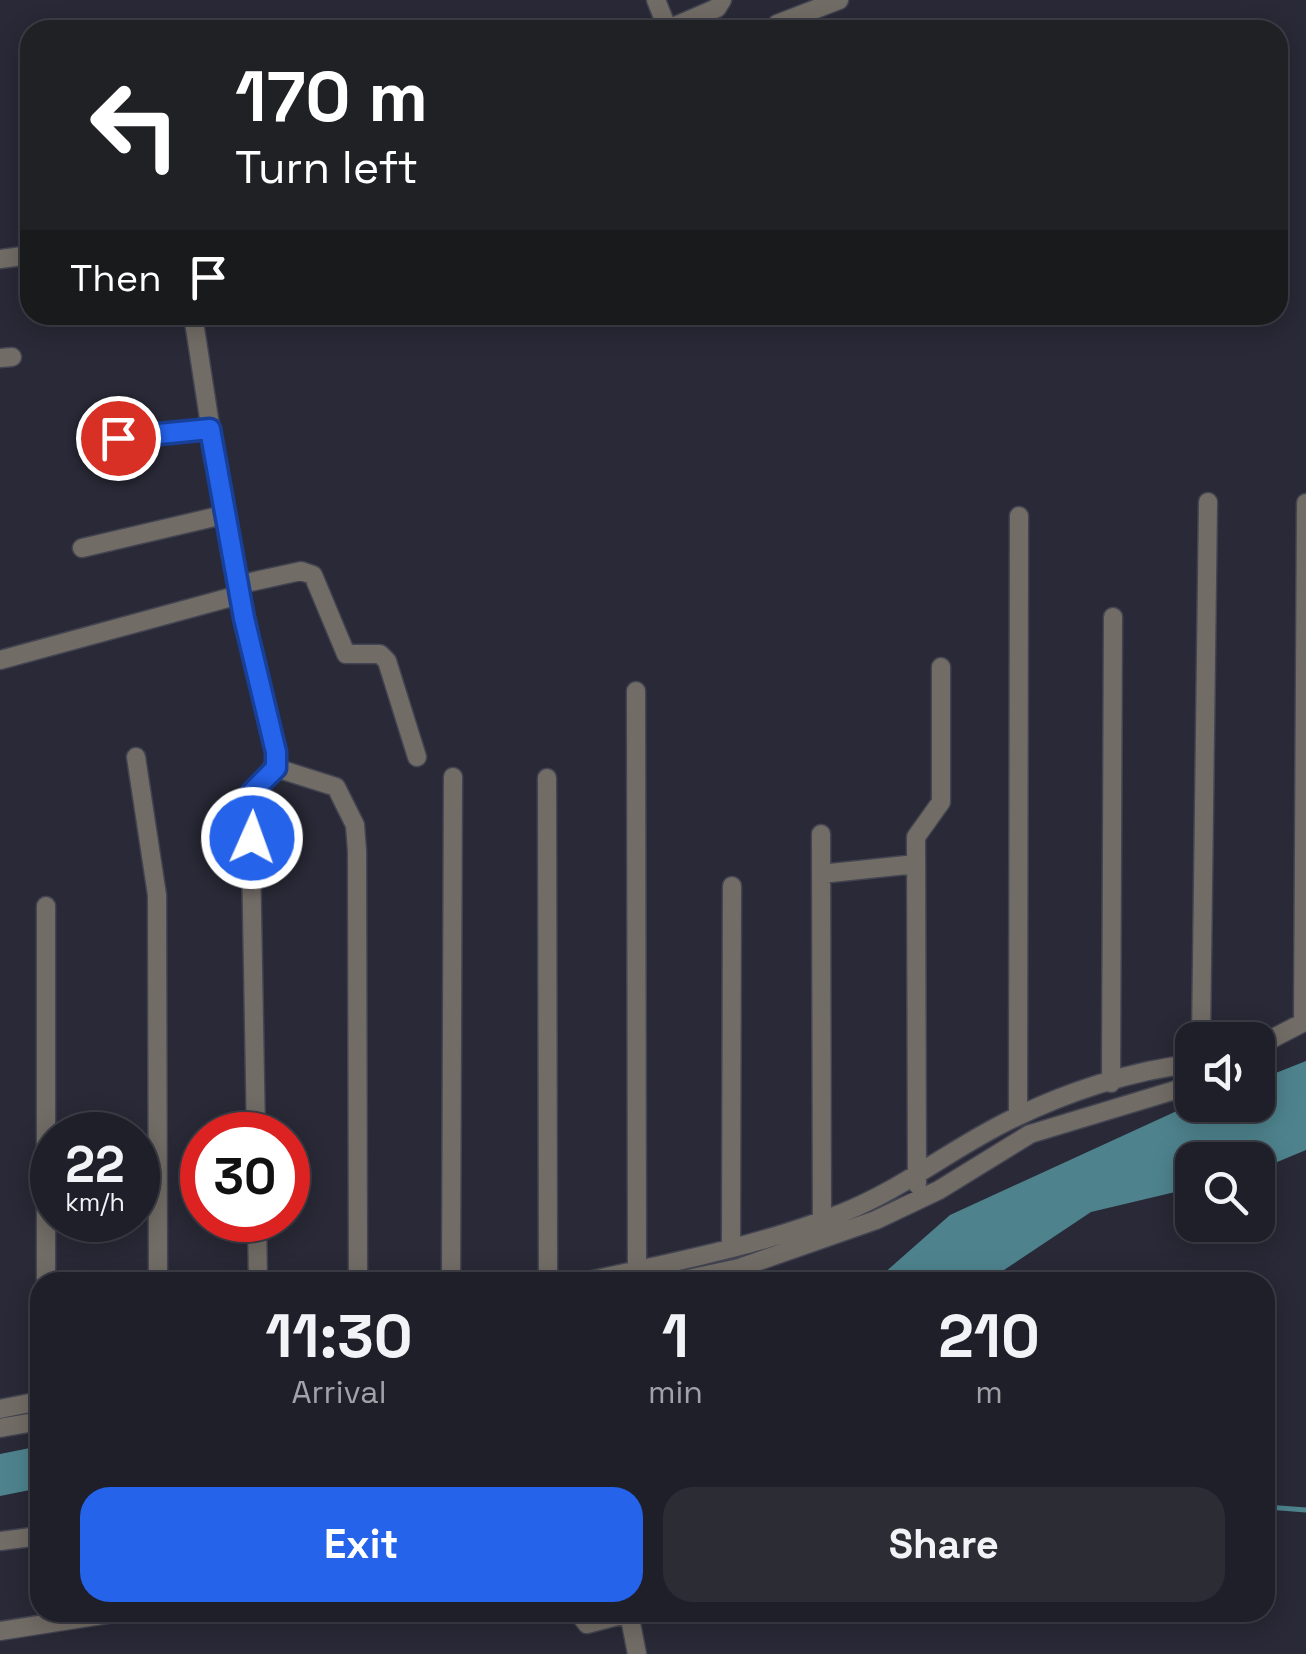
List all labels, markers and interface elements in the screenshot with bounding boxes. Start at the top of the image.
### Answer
text: 170 m [235,52,428,141]
icon: left [70,60,200,190]
text: Turn left [235,139,418,196]
icon: arrive [181,250,236,305]
text: Then [70,254,161,302]
pin [76,396,161,481]
icon: arrive [91,411,146,466]
position arrow [200,786,304,890]
map controls [1175,1022,1275,1242]
button: sound [1175,1022,1275,1122]
speed limit sign: 30 [180,1112,310,1242]
text: 22 [65,1133,125,1197]
button: search [1175,1142,1275,1242]
text: km/h [65,1186,125,1218]
text: 11:30 [265,1298,413,1375]
text: 1 [662,1298,689,1375]
text: 210 [938,1298,1040,1375]
text: Arrival [291,1372,387,1412]
text: min [648,1372,703,1412]
text: m [975,1372,1003,1412]
button: Exit [80,1487,643,1602]
button: Share [663,1487,1225,1602]

